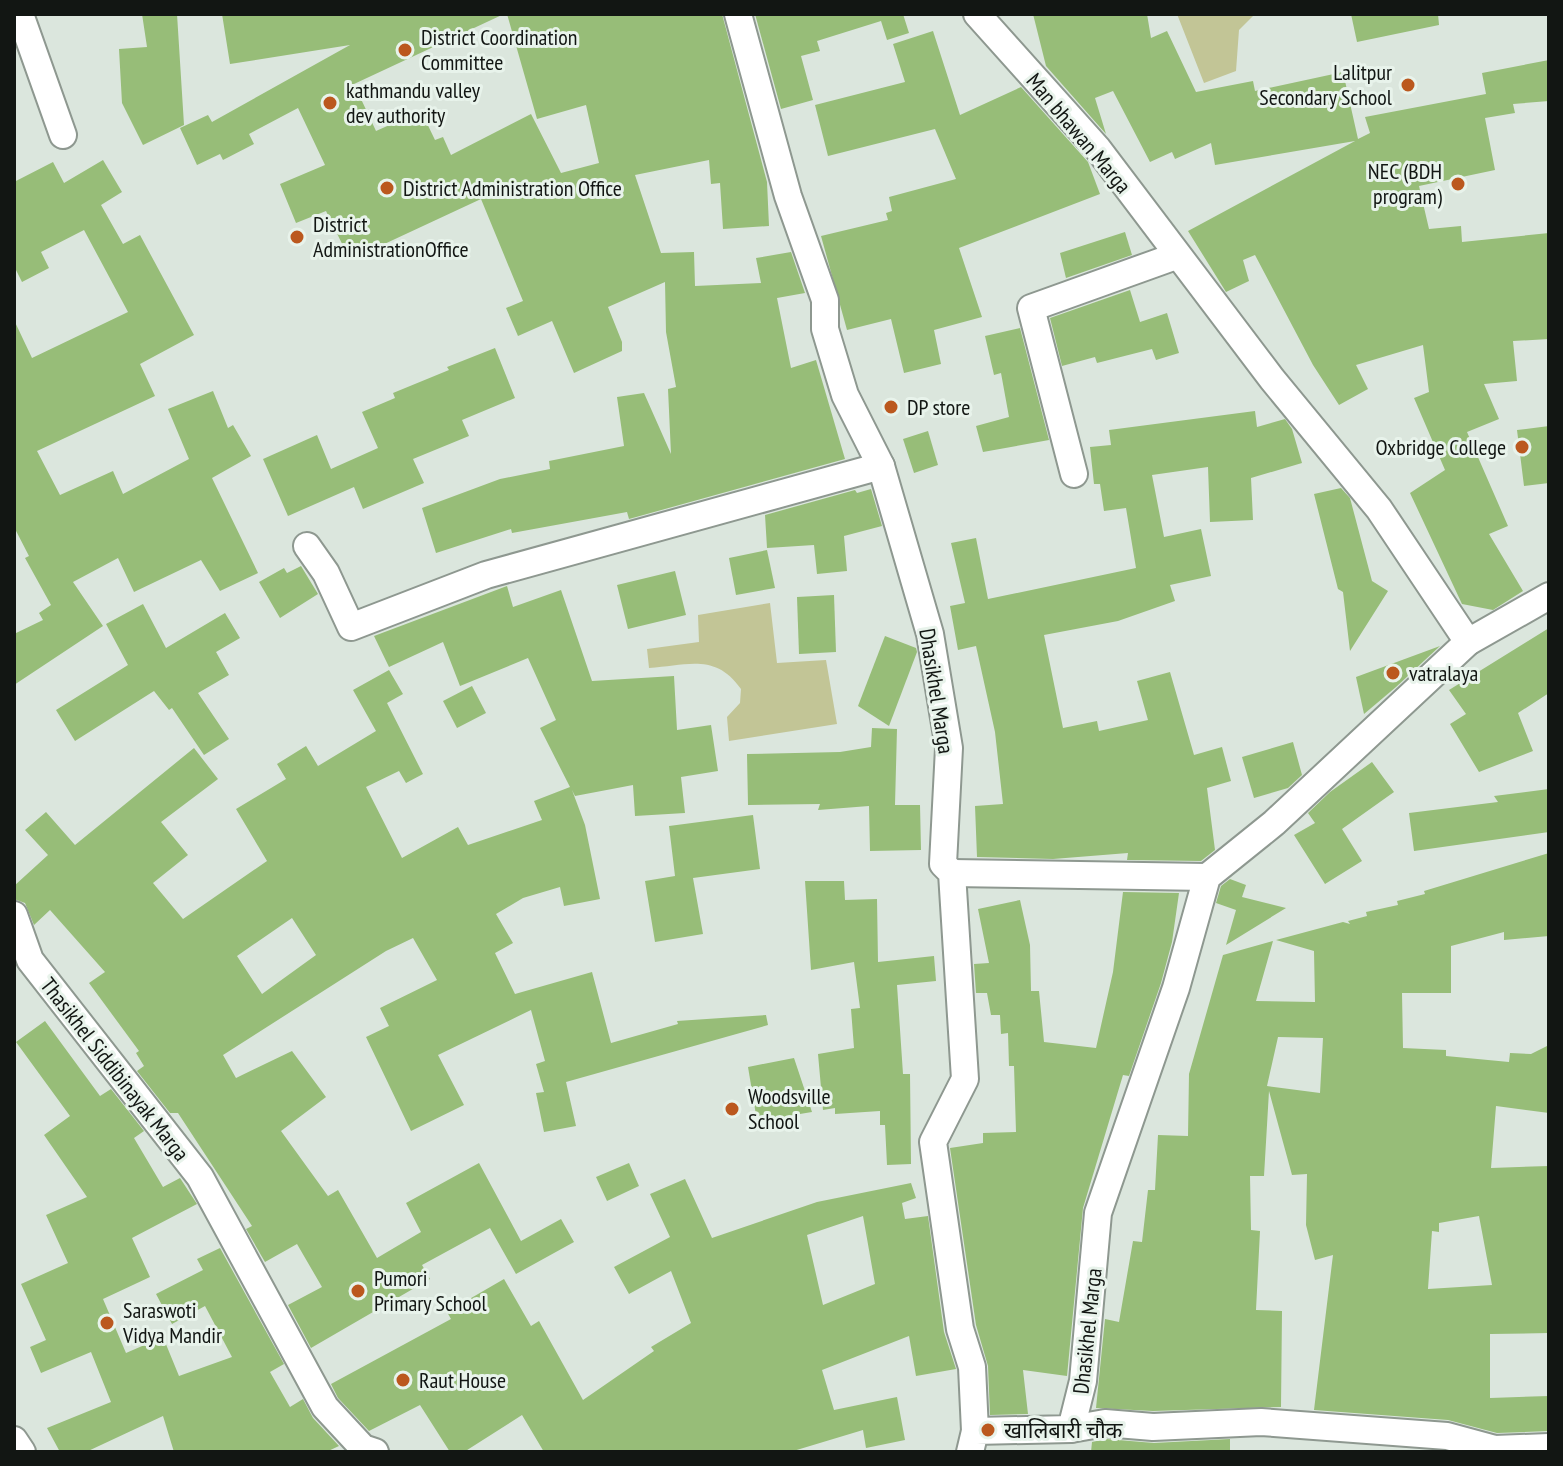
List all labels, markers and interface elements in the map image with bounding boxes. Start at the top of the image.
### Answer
place label: District Coordination Committee [421,23,577,76]
marker: District Coordination Committee [396,41,414,59]
place label: Lalitpur Secondary School [1259,58,1393,111]
street label: Man bhawan Marga [1021,67,1137,199]
place label: kathmandu valley dev authority [346,76,481,129]
marker: Lalitpur Secondary School [1399,76,1417,94]
marker: kathmandu valley dev authority [321,94,339,112]
place label: NEC (BDH program) [1368,157,1443,210]
place label: District Administration Office [403,174,622,202]
marker: NEC (BDH program) [1449,175,1467,193]
marker: District Administration Office [378,179,396,197]
place label: District AdministrationOffice [313,210,469,263]
marker: District AdministrationOffice [288,228,306,246]
place label: DP store [907,393,970,421]
marker: DP store [882,398,900,416]
place label: Oxbridge College [1376,433,1506,461]
marker: Oxbridge College [1513,438,1531,456]
street label: Dhasikhel Marga [913,626,961,756]
place label: vatralaya [1409,659,1478,687]
marker: vatralaya [1384,664,1402,682]
street label: Thasikhel Siddibinayak Marga [35,972,195,1166]
place label: Woodsville School [748,1082,831,1135]
marker: Woodsville School [723,1100,741,1118]
place label: Pumori Primary School [374,1264,488,1317]
street label: Dhasikhel Marga [1066,1267,1108,1395]
marker: Pumori Primary School [349,1282,367,1300]
place label: Saraswoti Vidya Mandir [122,1296,222,1349]
marker: Saraswoti Vidya Mandir [98,1314,116,1332]
place label: Raut House [419,1366,506,1394]
marker: Raut House [394,1371,412,1389]
place label: खालिबारी चौक [1004,1416,1124,1444]
marker: खालिबारी चौक [979,1421,997,1439]

